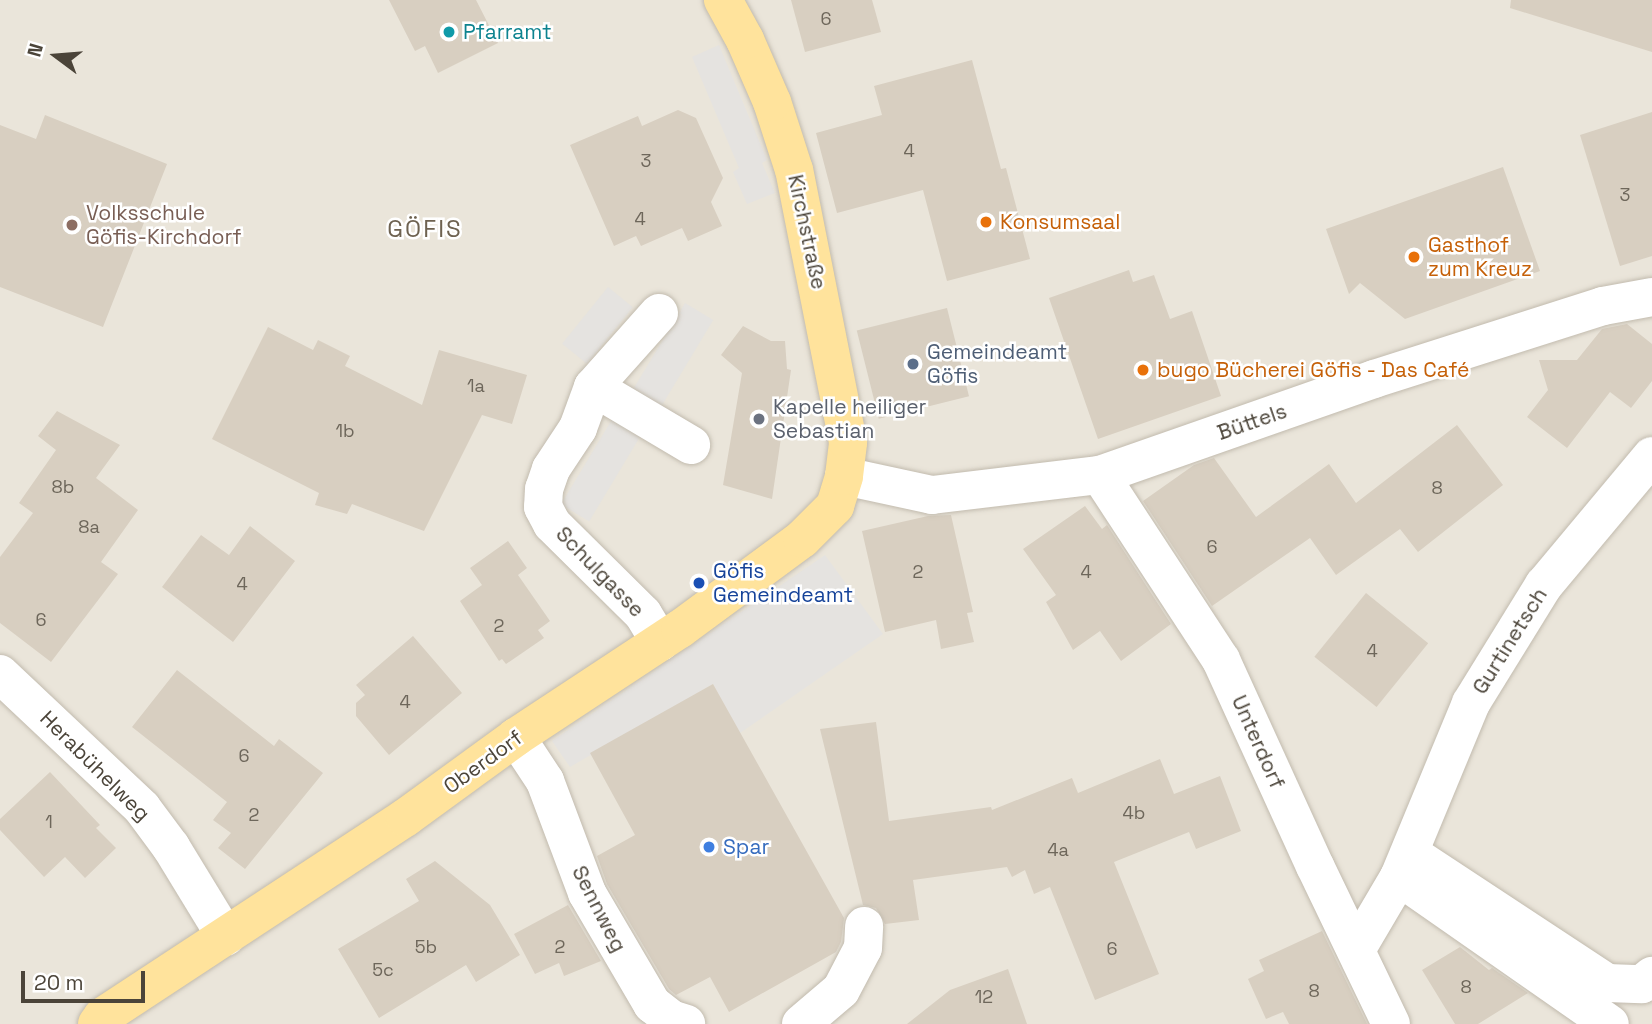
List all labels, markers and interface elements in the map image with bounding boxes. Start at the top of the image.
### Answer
house number: 6 [820,8,832,30]
place label: Pfarramt [463,19,552,45]
north arrow [21,21,91,91]
marker: Pfarramt [441,24,457,40]
text: N [22,41,49,60]
house number: 4 [903,140,915,162]
house number: 3 [641,150,651,172]
street label: Kirchstraße [783,172,831,292]
house number: 3 [1620,184,1630,206]
place label: Volksschule Göfis-Kirchdorf [86,200,242,250]
house number: 4 [634,208,646,230]
place label: Konsumsaal [1000,209,1120,235]
marker: Konsumsaal [978,214,994,230]
district label: GÖFIS [388,215,462,243]
marker: Volksschule Göfis-Kirchdorf [64,217,80,233]
place label: Gasthof zum Kreuz [1428,232,1532,282]
marker: Gasthof zum Kreuz [1406,249,1422,265]
place label: Gemeindeamt Göfis [927,339,1067,389]
marker: Gemeindeamt Göfis [905,356,921,372]
place label: bugo Bücherei Göfis - Das Café [1157,357,1471,383]
marker: bugo Bücherei Göfis - Das Café [1135,362,1151,378]
house number: 1a [467,375,485,397]
place label: Kapelle heiliger Sebastian [773,394,927,444]
street label: Büttels [1214,398,1290,446]
marker: Kapelle heiliger Sebastian [751,411,767,427]
house number: 1b [335,420,355,442]
house number: 8b [52,476,74,498]
house number: 8 [1431,477,1443,499]
house number: 8a [78,516,100,538]
street label: Schulgasse [551,521,649,623]
house number: 6 [1206,536,1218,558]
place label: Göfis Gemeindeamt [713,558,853,608]
house number: 2 [913,561,923,583]
house number: 4 [1080,561,1092,583]
house number: 4 [236,573,248,595]
marker: Göfis Gemeindeamt [691,575,707,591]
street label: Gurtinetsch [1467,583,1553,699]
house number: 6 [35,609,47,631]
house number: 2 [494,615,504,637]
house number: 4 [1366,640,1378,662]
house number: 4 [399,691,411,713]
street label: Unterdorf [1226,691,1290,793]
street label: Herabühelweg [35,706,155,826]
street label: Oberdorf [439,725,527,799]
house number: 6 [238,745,250,767]
house number: 4b [1123,802,1145,824]
house number: 2 [249,804,259,826]
house number: 1 [45,811,53,833]
place label: Spar [723,834,769,860]
marker: Spar [701,839,717,855]
house number: 4a [1047,839,1069,861]
street label: Sennweg [567,862,631,956]
house number: 5b [415,936,437,958]
house number: 2 [555,936,565,958]
house number: 6 [1106,938,1118,960]
scale bar [24,958,149,1002]
house number: 5c [372,959,394,981]
text: 20 m [34,969,84,996]
house number: 8 [1460,976,1472,998]
house number: 8 [1308,980,1320,1002]
house number: 12 [975,986,993,1008]

